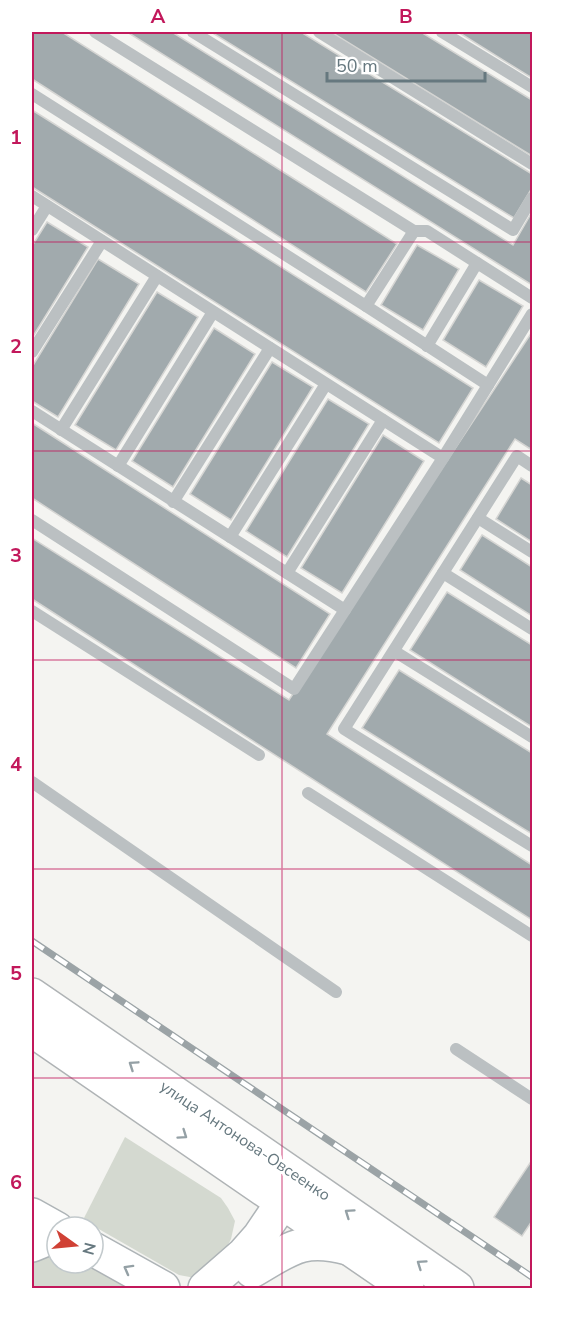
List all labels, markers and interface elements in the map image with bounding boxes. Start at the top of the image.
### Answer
text: A [151,3,166,30]
text: B [399,3,413,30]
scale bar [327,45,484,83]
text: 50 m [336,54,378,78]
text: 1 [10,124,22,151]
text: 2 [10,333,22,360]
text: 3 [10,542,22,569]
text: 4 [10,751,22,778]
text: 5 [10,960,22,987]
one-way arrow [129,1061,140,1072]
street label: улица Антонова-Овсеенко [155,1076,335,1206]
one-way arrow [176,1128,187,1139]
text: 6 [10,1169,22,1196]
one-way arrow [345,1209,356,1220]
north arrow [45,1215,105,1275]
text: N [76,1240,101,1257]
one-way arrow [417,1260,428,1271]
one-way arrow [124,1264,134,1276]

